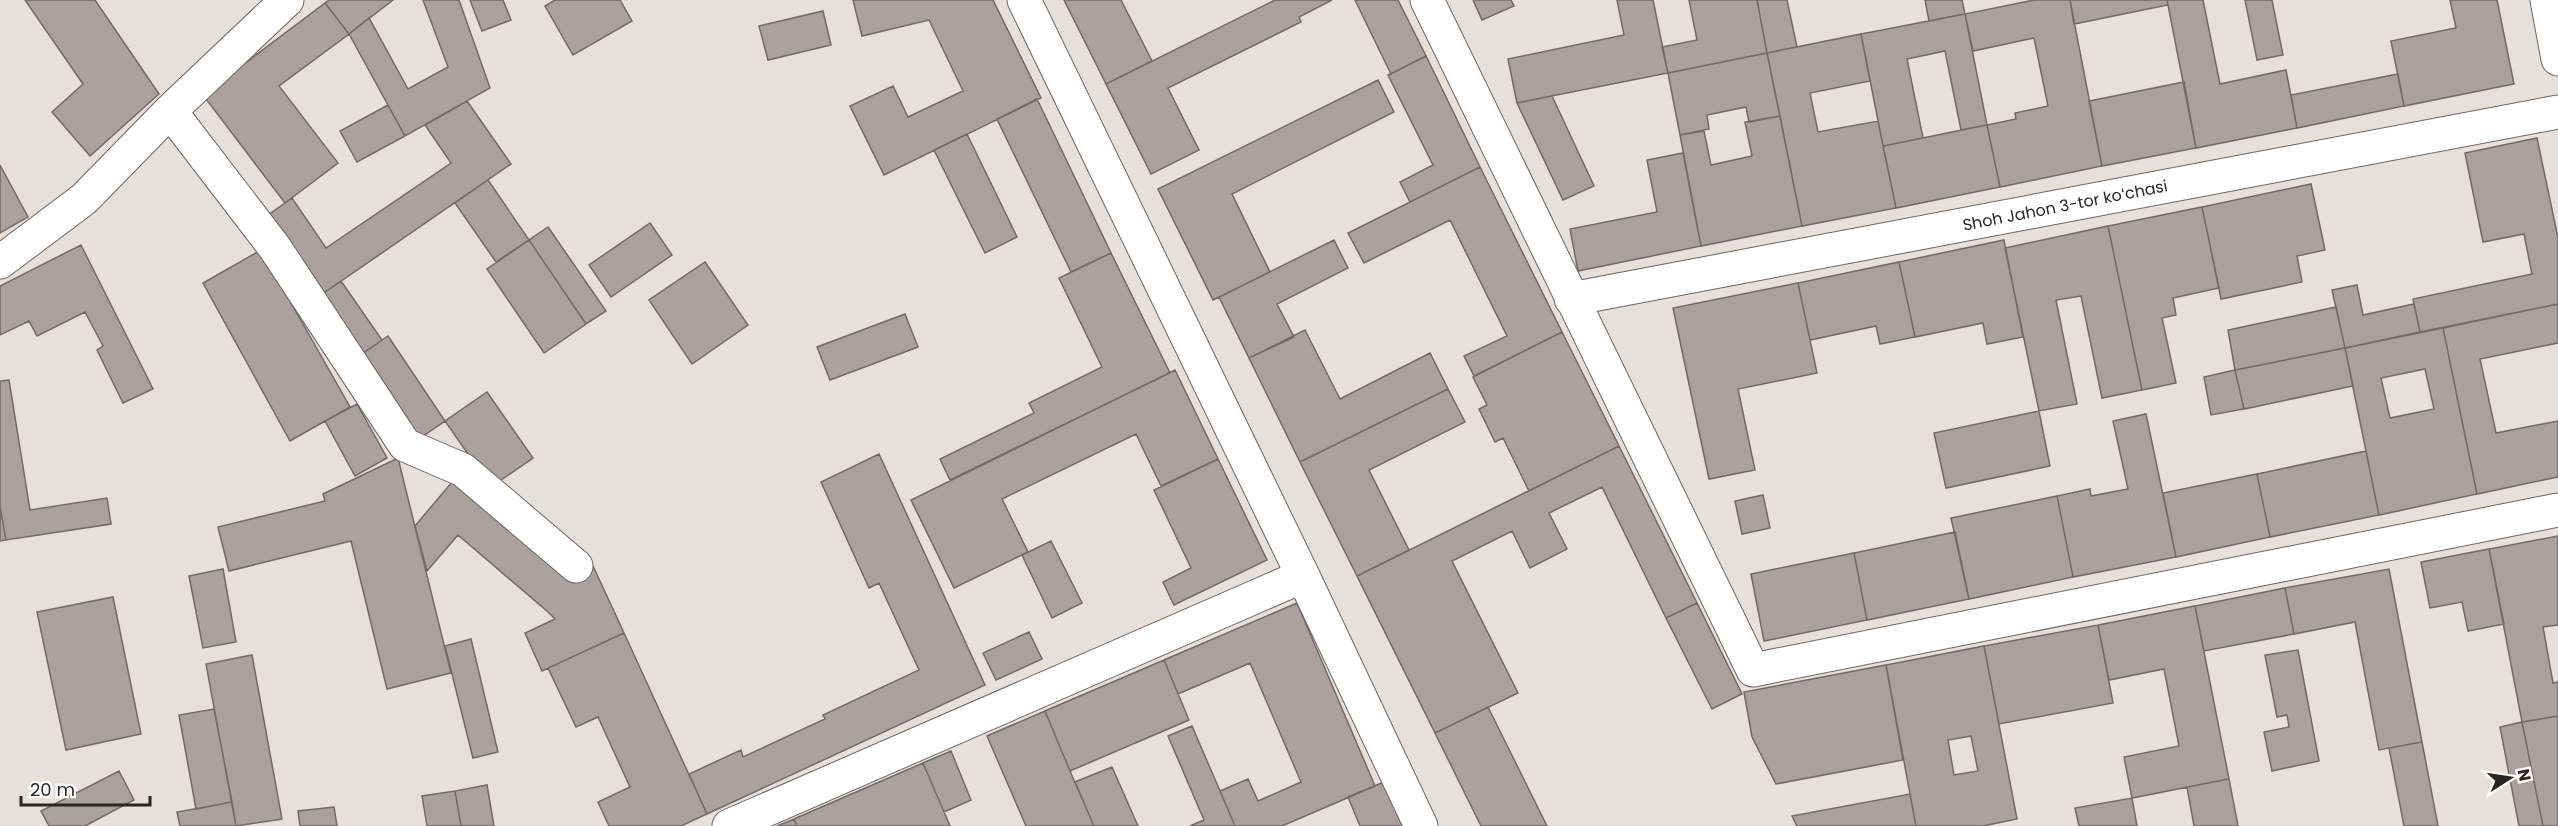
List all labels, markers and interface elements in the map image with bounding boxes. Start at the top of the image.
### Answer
street label: Shoh Jahon 3-tor koʻchasi [1961,174,2170,237]
north arrow [2480,748,2540,808]
text: N [2512,767,2537,783]
scale bar [21,769,150,807]
text: 20 m [30,777,75,802]

